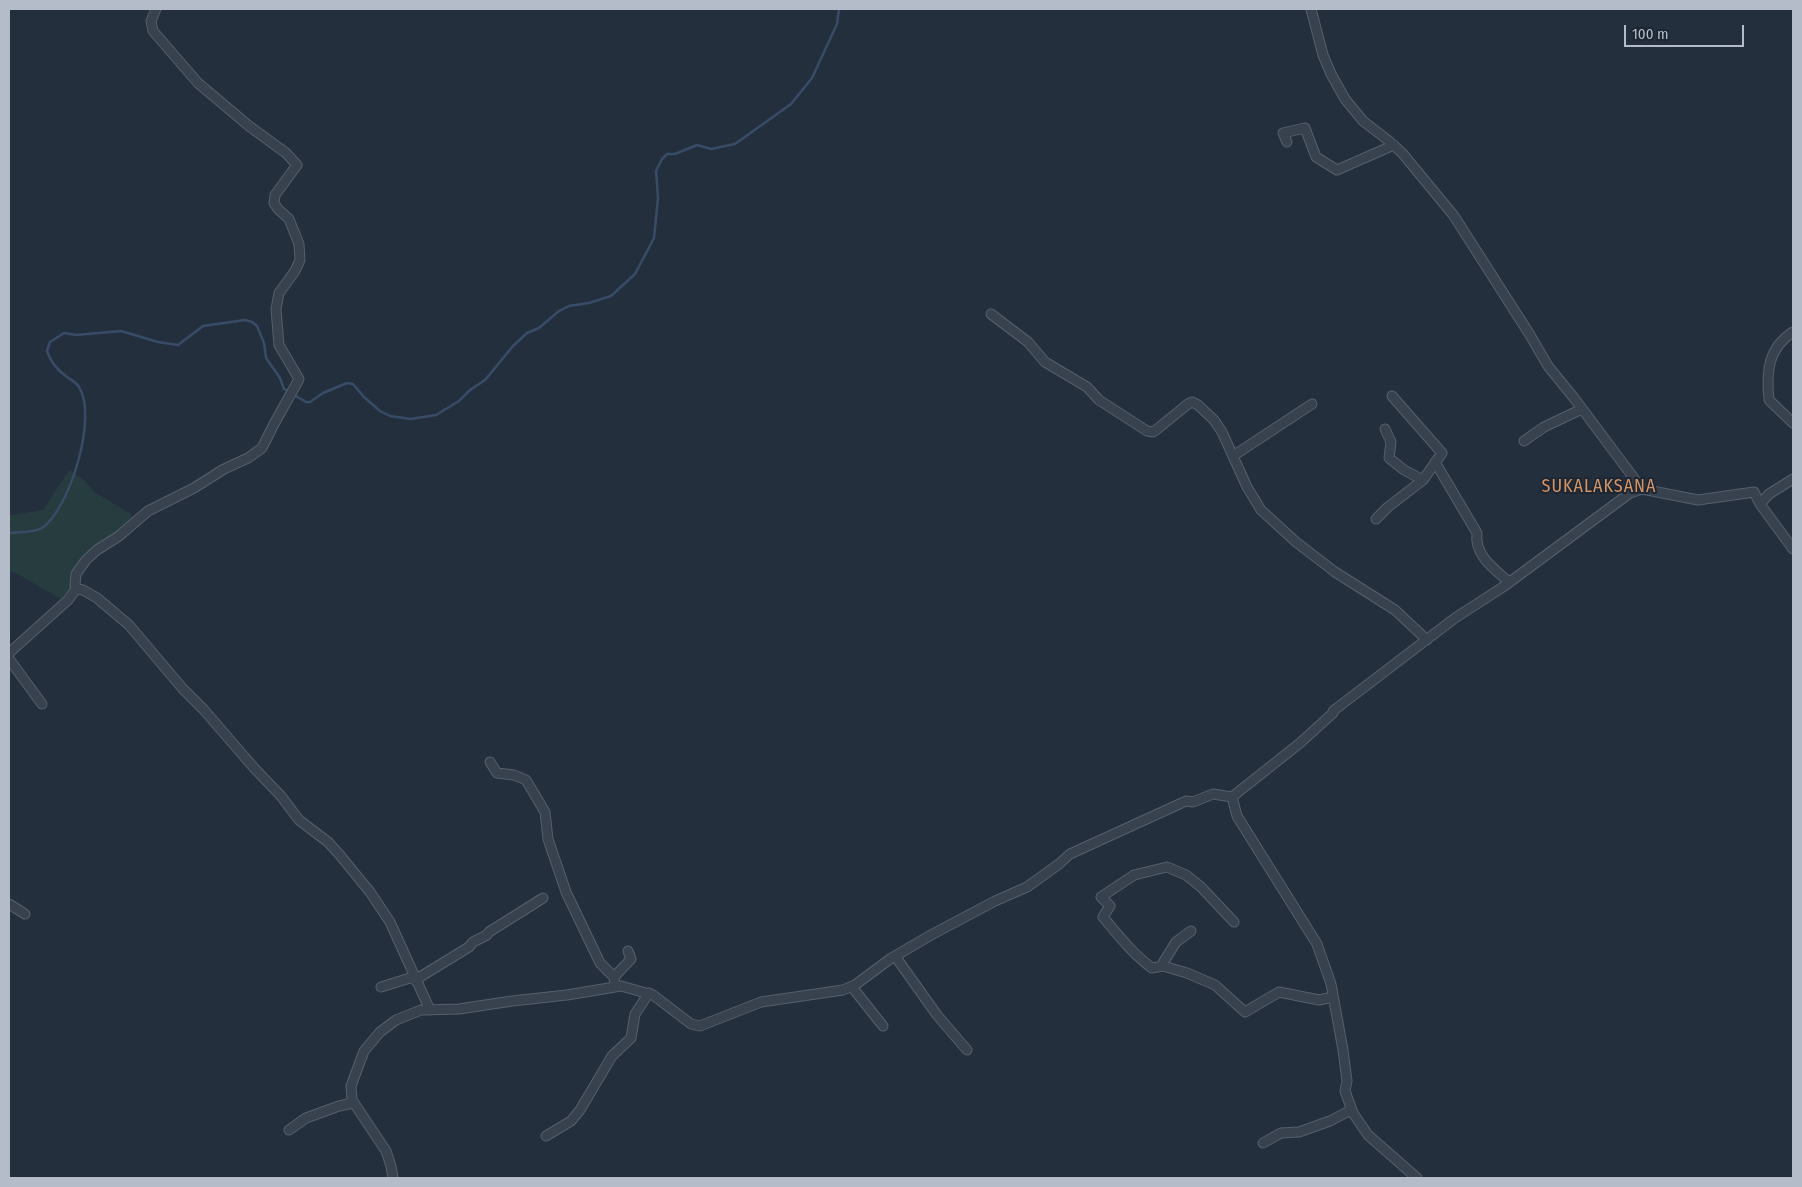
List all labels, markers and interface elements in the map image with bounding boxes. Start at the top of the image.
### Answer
scale bar [1627,15,1747,47]
text: 100 m [1632,25,1669,43]
district label: SUKALAKSANA [1540,476,1658,498]

